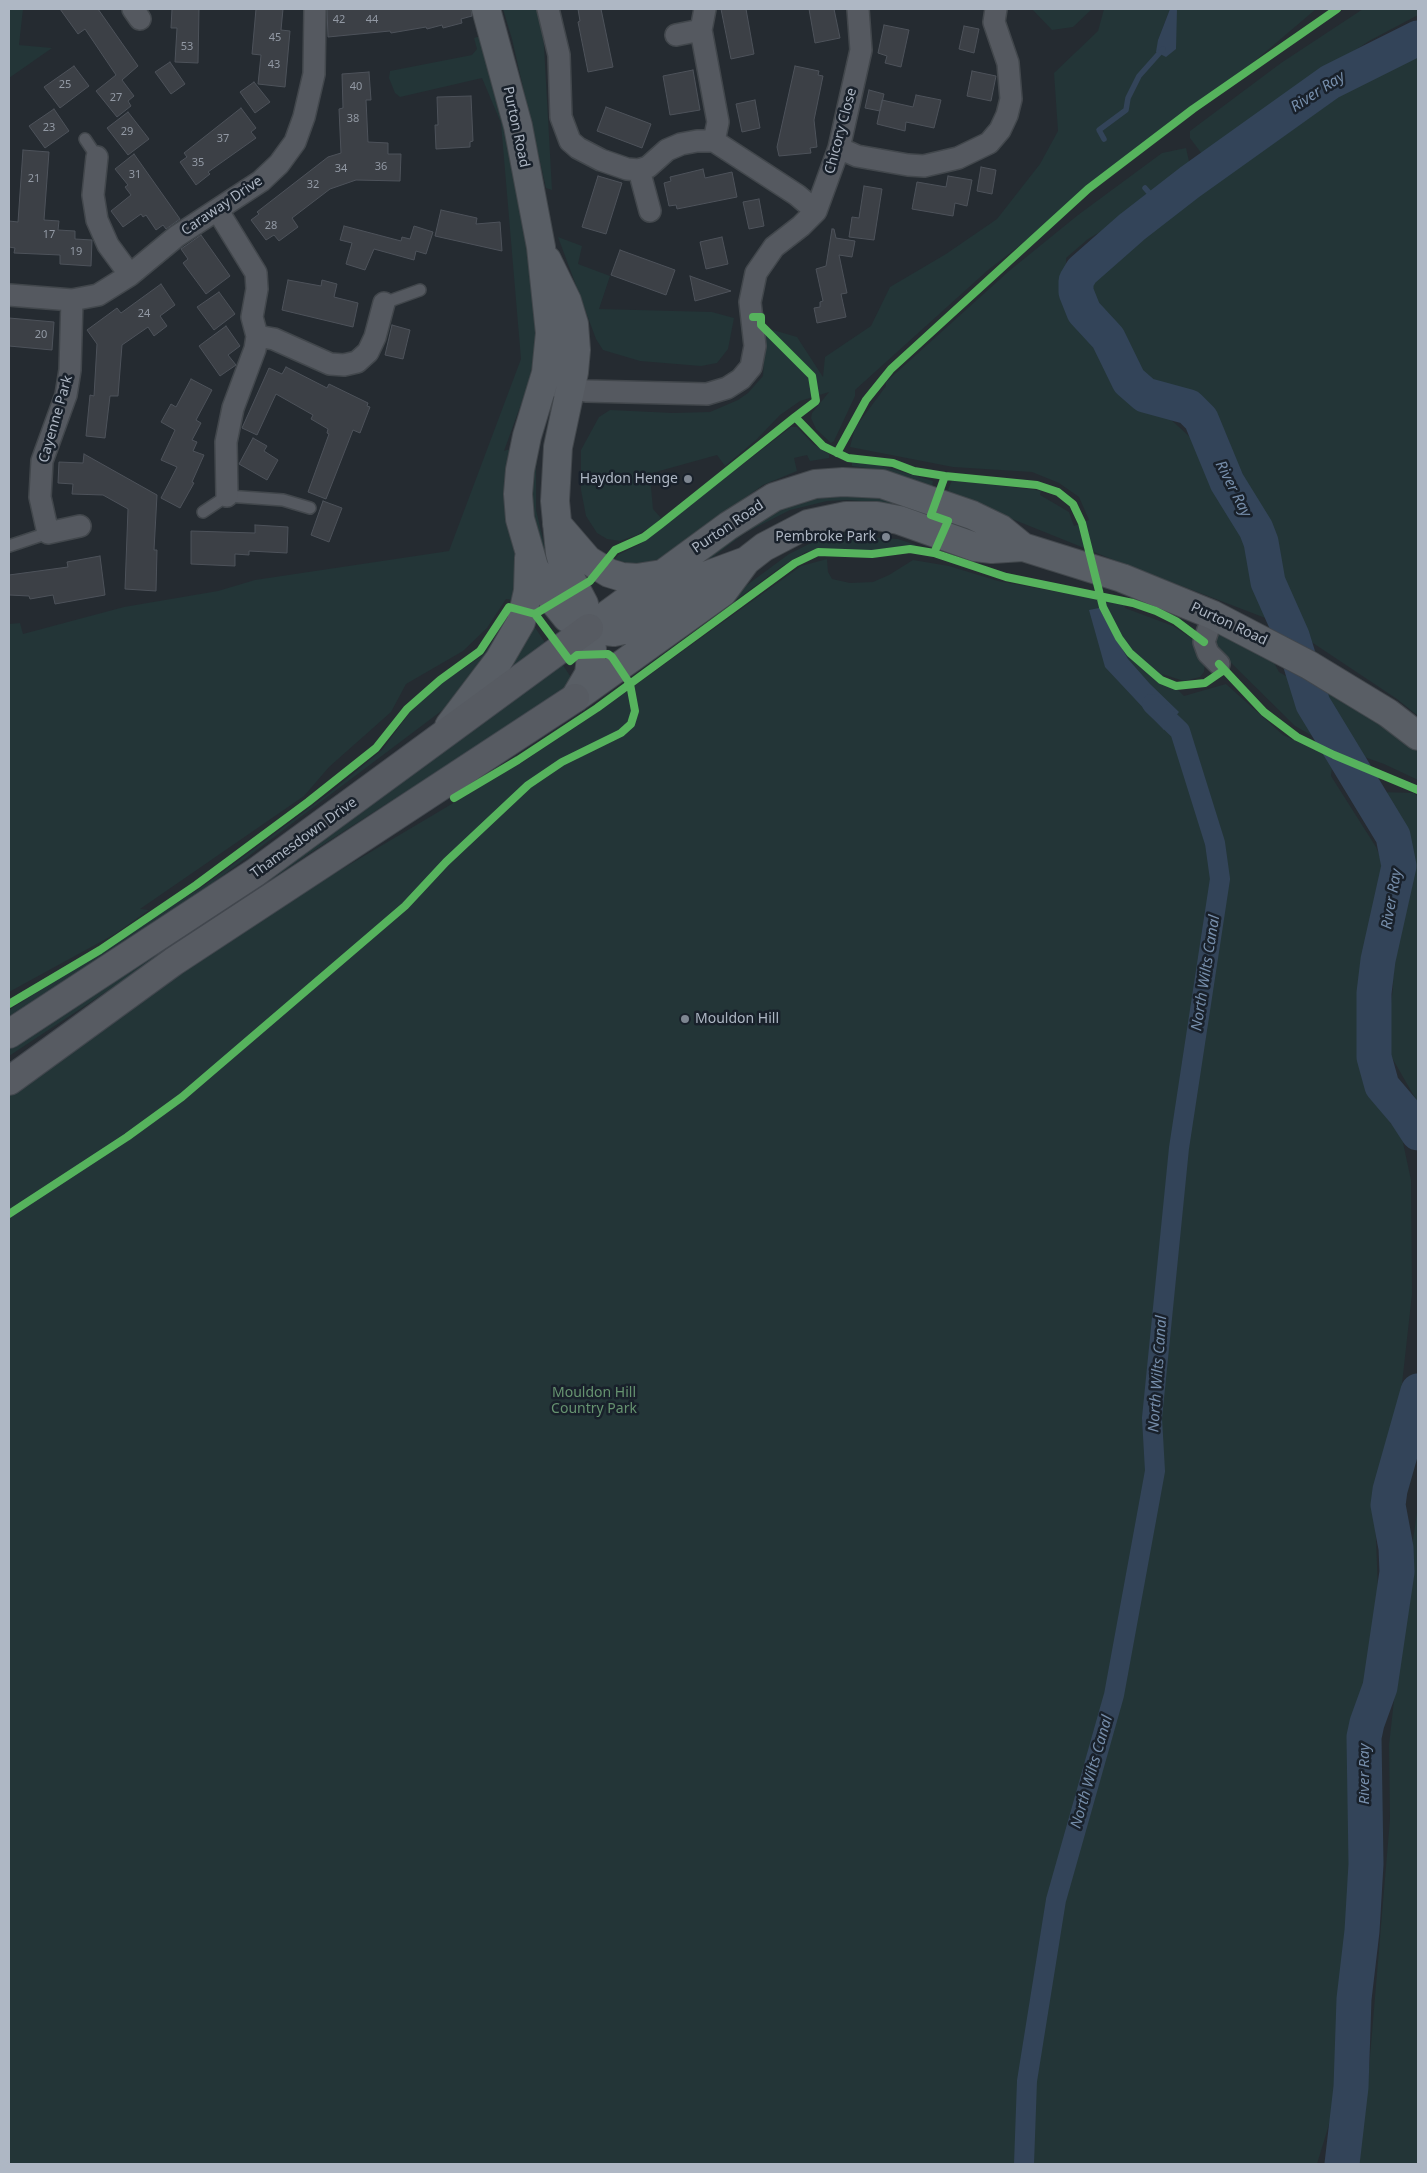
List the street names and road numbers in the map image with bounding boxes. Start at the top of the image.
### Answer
street label: Purton Road [499,85,533,169]
street label: Chicory Close [821,86,861,176]
street label: Caraway Drive [178,173,266,239]
street label: Cayenne Park [35,373,77,465]
street label: Purton Road [689,497,767,557]
street label: Purton Road [1188,599,1270,649]
street label: Thamesdown Drive [248,794,360,882]

